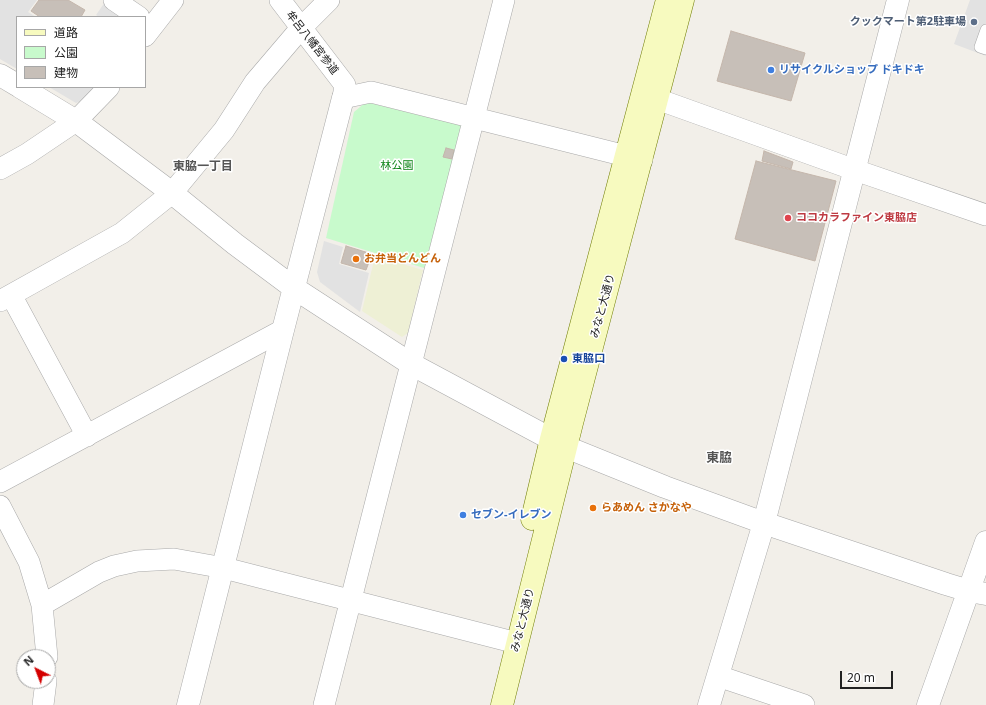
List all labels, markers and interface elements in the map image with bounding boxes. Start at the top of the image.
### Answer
street label: 牟呂八幡宮参道 [283,9,341,77]
place label: クックマート第2駐車場 [850,15,966,29]
legend [16,16,146,88]
marker: クックマート第2駐車場 [969,17,979,27]
text: 道路 [54,24,78,41]
text: 公園 [54,44,78,61]
place label: リサイクルショップ ドキドキ [779,63,925,77]
text: 建物 [54,64,78,81]
marker: リサイクルショップ ドキドキ [766,65,776,75]
park label: 林公園 [381,159,413,173]
district label: 東脇一丁目 [173,160,233,174]
place label: ココカラファイン東脇店 [796,211,917,225]
marker: ココカラファイン東脇店 [783,213,793,223]
place label: お弁当どんどん [364,252,441,266]
marker: お弁当どんどん [351,254,361,264]
street label: みなと大通り [588,272,618,340]
place label: 東脇口 [572,352,605,366]
marker: 東脇口 [559,354,569,364]
district label: 東脇 [706,450,732,466]
place label: らあめん さかなや [601,501,692,515]
marker: らあめん さかなや [588,503,598,513]
place label: セブン-イレブン [471,508,552,522]
marker: セブン-イレブン [458,510,468,520]
street label: みなと大通り [509,586,537,654]
north arrow [16,649,56,689]
text: N [20,652,37,669]
scale bar [842,663,895,689]
text: 20 m [847,669,875,686]

